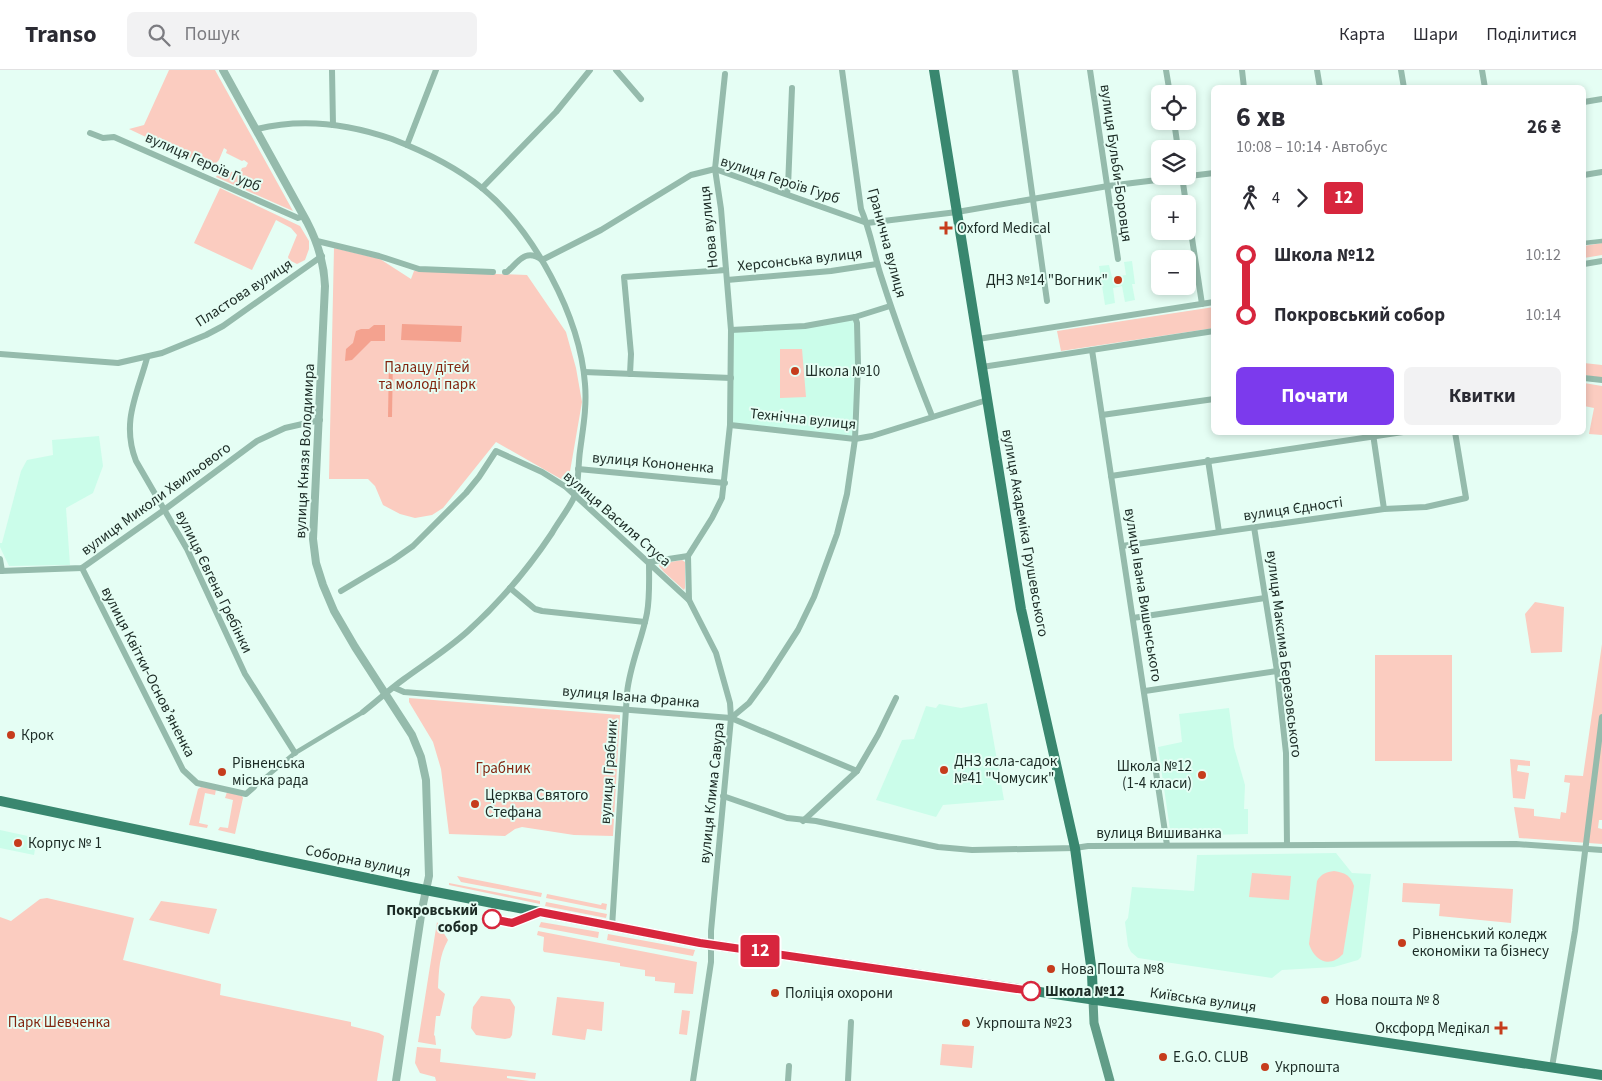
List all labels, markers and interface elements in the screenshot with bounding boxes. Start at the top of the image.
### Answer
search box [127,12,477,57]
text: Transo [25,17,97,52]
icon: search [145,21,173,49]
text: Пошук [185,21,240,48]
text: Карта [1339,22,1385,47]
text: Шари [1413,22,1458,47]
text: Поділитися [1486,22,1577,47]
street label: вулиця Бульби-Боровця [1095,83,1137,243]
map controls [1151,85,1196,295]
button: locate [1151,85,1196,130]
text: 6 хв [1236,97,1286,137]
text: 26 ₴ [1527,114,1561,141]
street label: вулиця Героїв Гурб [142,127,264,197]
text: 10:08 – 10:14 · Автобус [1236,136,1388,158]
button: layers [1151,140,1196,185]
street label: вулиця Героїв Гурб [718,151,842,209]
icon: walk [1236,184,1264,212]
icon: forward [1288,184,1316,212]
street label: Нова вулиця [694,185,724,269]
text: 12 [1334,185,1353,210]
street label: Гранична вулиця [862,186,912,300]
text: 4 [1272,187,1280,209]
button: + [1151,195,1196,240]
place label: Oxford Medical [957,218,1051,239]
marker: Oxford Medical [939,221,953,235]
text: Школа №12 [1274,242,1375,269]
street label: Херсонська вулиця [737,243,863,277]
text: 10:12 [1525,244,1561,266]
button: − [1151,250,1196,295]
street label: Пластова вулиця [191,254,297,332]
place label: ДНЗ №14 "Вогник" [986,270,1108,291]
marker: ДНЗ №14 "Вогник" [1112,274,1124,286]
text: Покровський собор [1274,302,1445,329]
text: 10:14 [1525,304,1561,326]
park label: Палацу дітей та молоді парк [378,357,476,395]
place label: Школа №10 [805,361,880,382]
street label: вулиця Князя Володимира [290,363,320,539]
marker: Школа №10 [789,365,801,377]
button: Почати [1236,367,1394,425]
button: Квитки [1404,367,1561,425]
street label: Технічна вулиця [749,403,857,435]
street label: вулиця Академіка Грушевського [996,427,1054,639]
street label: вулиця Миколи Хвильового [77,437,235,561]
street label: вулиця Кононенка [591,447,715,479]
street label: вулиця Василя Стуса [559,466,675,572]
street label: вулиця Єдності [1242,492,1344,526]
street label: вулиця Євгена Гребінки [170,507,258,657]
street label: вулиця Івана Вишенського [1119,507,1167,683]
street label: вулиця Максима Березовського [1261,549,1307,759]
street label: вулиця Квітки-Основʼяненка [96,583,200,761]
street label: вулиця Івана Франка [561,681,701,713]
street label: вулиця Грабник [595,718,623,825]
street label: вулиця Клима Савура [694,721,730,865]
place label: Крок [21,725,54,746]
marker: Крок [5,729,17,741]
place label: ДНЗ ясла-садок №41 "Чомусик" [954,751,1058,789]
place label: Рівненська міська рада [232,753,309,791]
place label: Школа №12 (1-4 класи) [1117,756,1192,794]
park label: Грабник [476,758,531,779]
marker: ДНЗ ясла-садок №41 "Чомусик" [938,764,950,776]
marker: Рівненська міська рада [216,766,228,778]
marker: Школа №12 (1-4 класи) [1196,769,1208,781]
place label: Церква Святого Стефана [485,785,588,823]
marker: Церква Святого Стефана [469,798,481,810]
street label: вулиця Вишиванка [1096,823,1222,844]
place label: Корпус № 1 [28,833,102,854]
marker: Корпус № 1 [12,837,24,849]
street label: Соборна вулиця [303,840,413,882]
place label: Покровський собор [386,900,478,938]
marker: Покровський собор [482,909,502,929]
place label: Рівненський коледж економіки та бізнесу [1412,924,1549,962]
line badge: 12 [738,935,782,967]
marker: Рівненський коледж економіки та бізнесу [1396,937,1408,949]
text: 12 [750,938,770,963]
place label: Нова Пошта №8 [1061,959,1164,980]
marker: Нова Пошта №8 [1045,963,1057,975]
marker: Школа №12 [1021,981,1041,1001]
place label: Школа №12 [1045,981,1125,1002]
street label: Київська вулиця [1148,982,1258,1018]
place label: Поліцiя охорони [785,983,893,1004]
marker: Поліцiя охорони [769,987,781,999]
place label: Нова пошта № 8 [1335,990,1440,1011]
marker: Нова пошта № 8 [1319,994,1331,1006]
park label: Парк Шевченка [8,1012,110,1033]
place label: Укрпошта №23 [976,1013,1072,1034]
marker: Укрпошта №23 [960,1017,972,1029]
place label: Оксфорд Медікал [1375,1018,1490,1039]
marker: Оксфорд Медікал [1494,1021,1508,1035]
place label: E.G.O. CLUB [1173,1047,1248,1068]
marker: E.G.O. CLUB [1157,1051,1169,1063]
place label: Укрпошта [1275,1057,1340,1078]
marker: Укрпошта [1259,1061,1271,1073]

